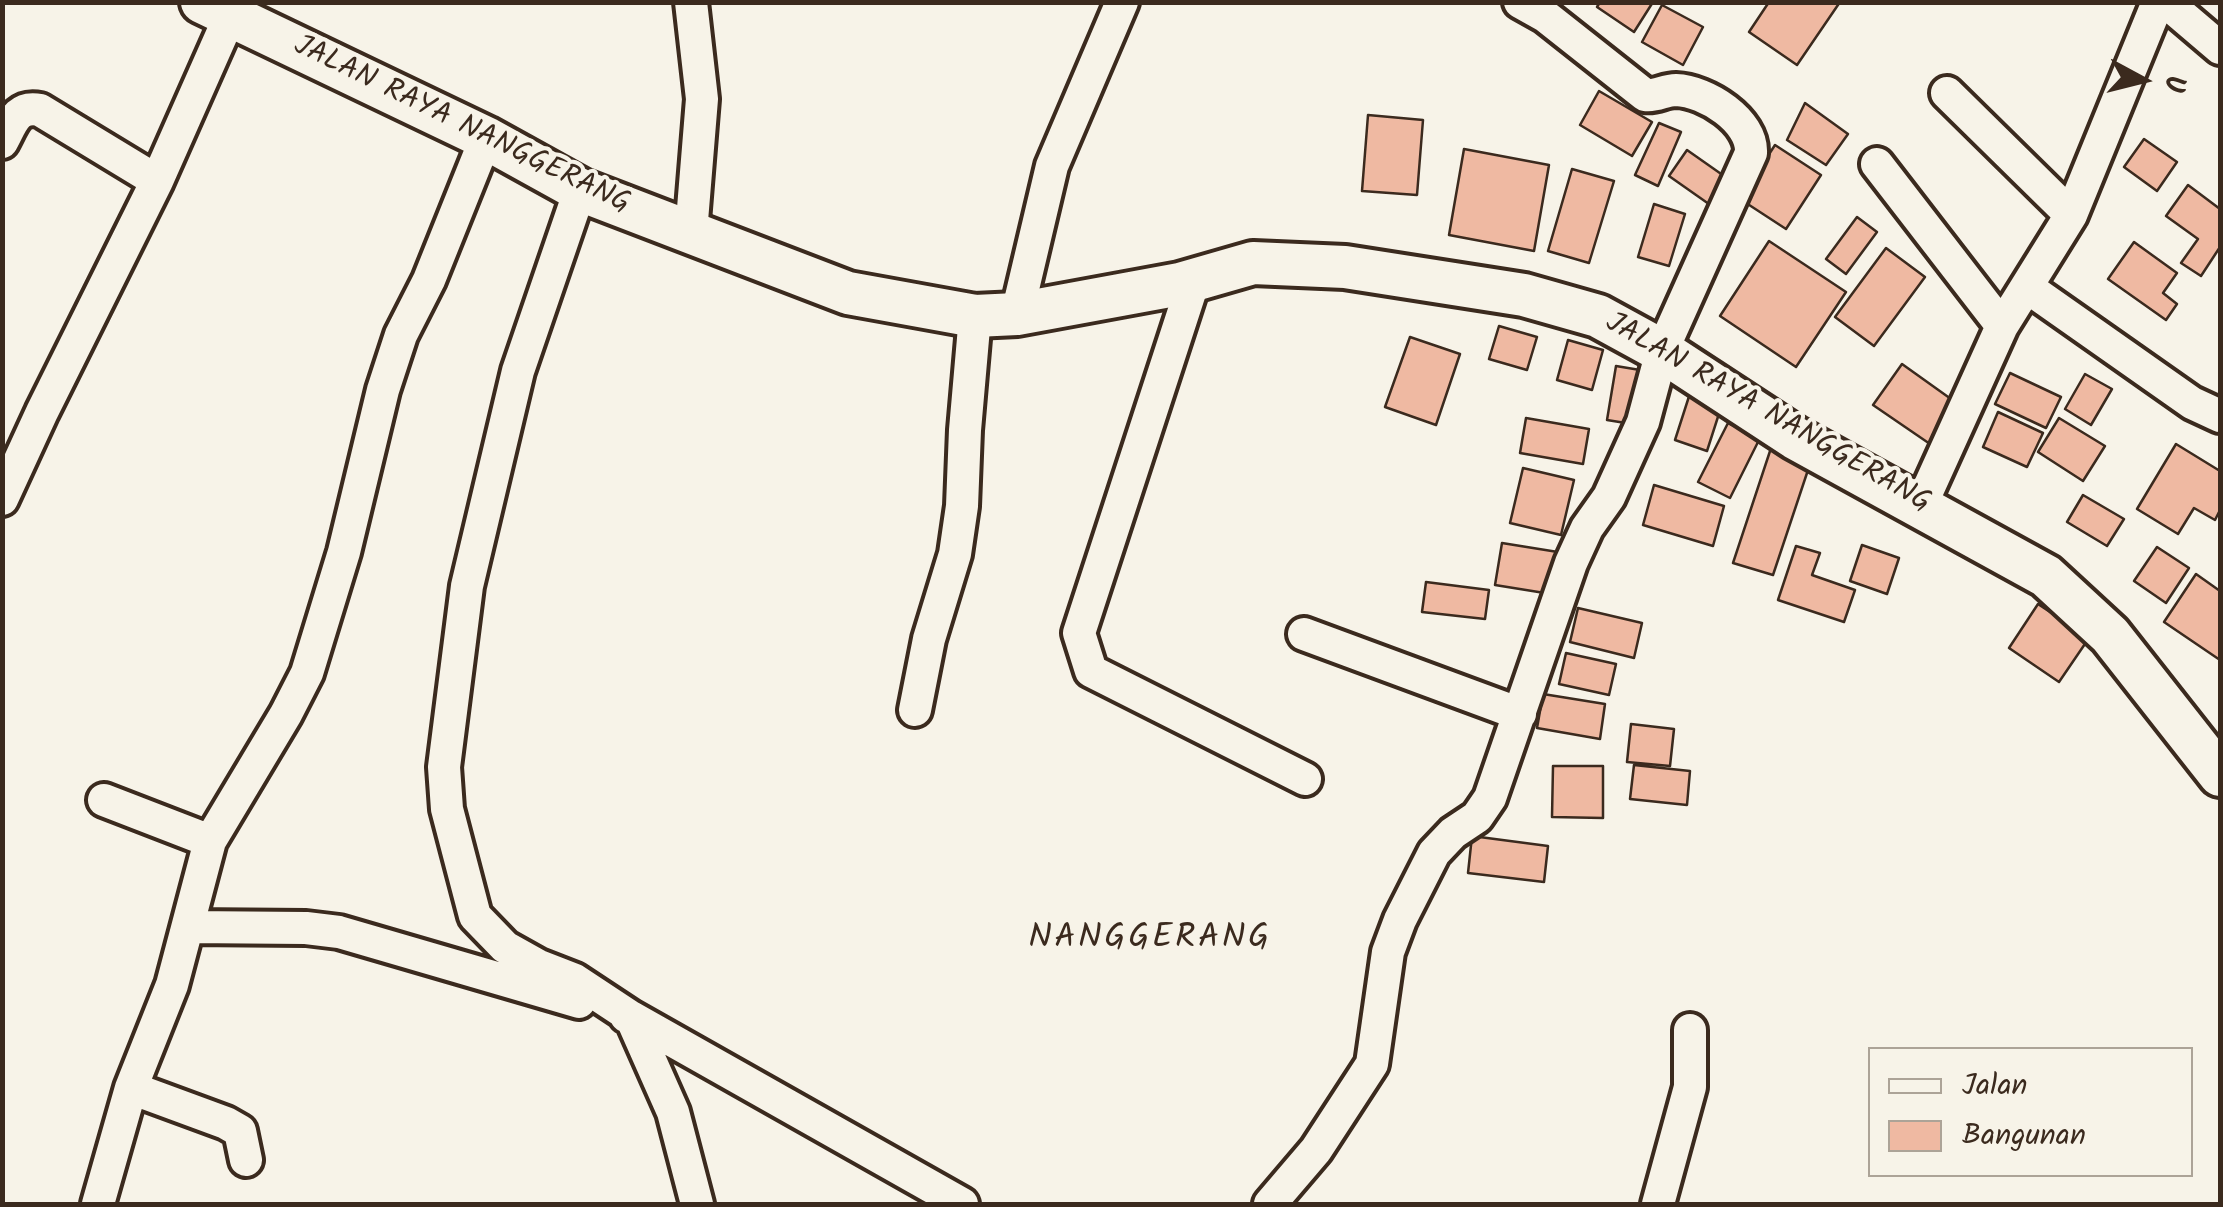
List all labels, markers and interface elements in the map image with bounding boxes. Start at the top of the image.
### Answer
street label: JALAN RAYA NANGGERANG [287,30,635,224]
north arrow [2093,30,2193,130]
text: U [2150,73,2197,95]
street label: JALAN RAYA NANGGERANG [1598,307,1936,523]
district label: NANGGERANG [1028,920,1272,962]
legend [1868,1047,2193,1177]
text: Jalan [1962,1062,2028,1110]
text: Bangunan [1962,1112,2086,1160]

